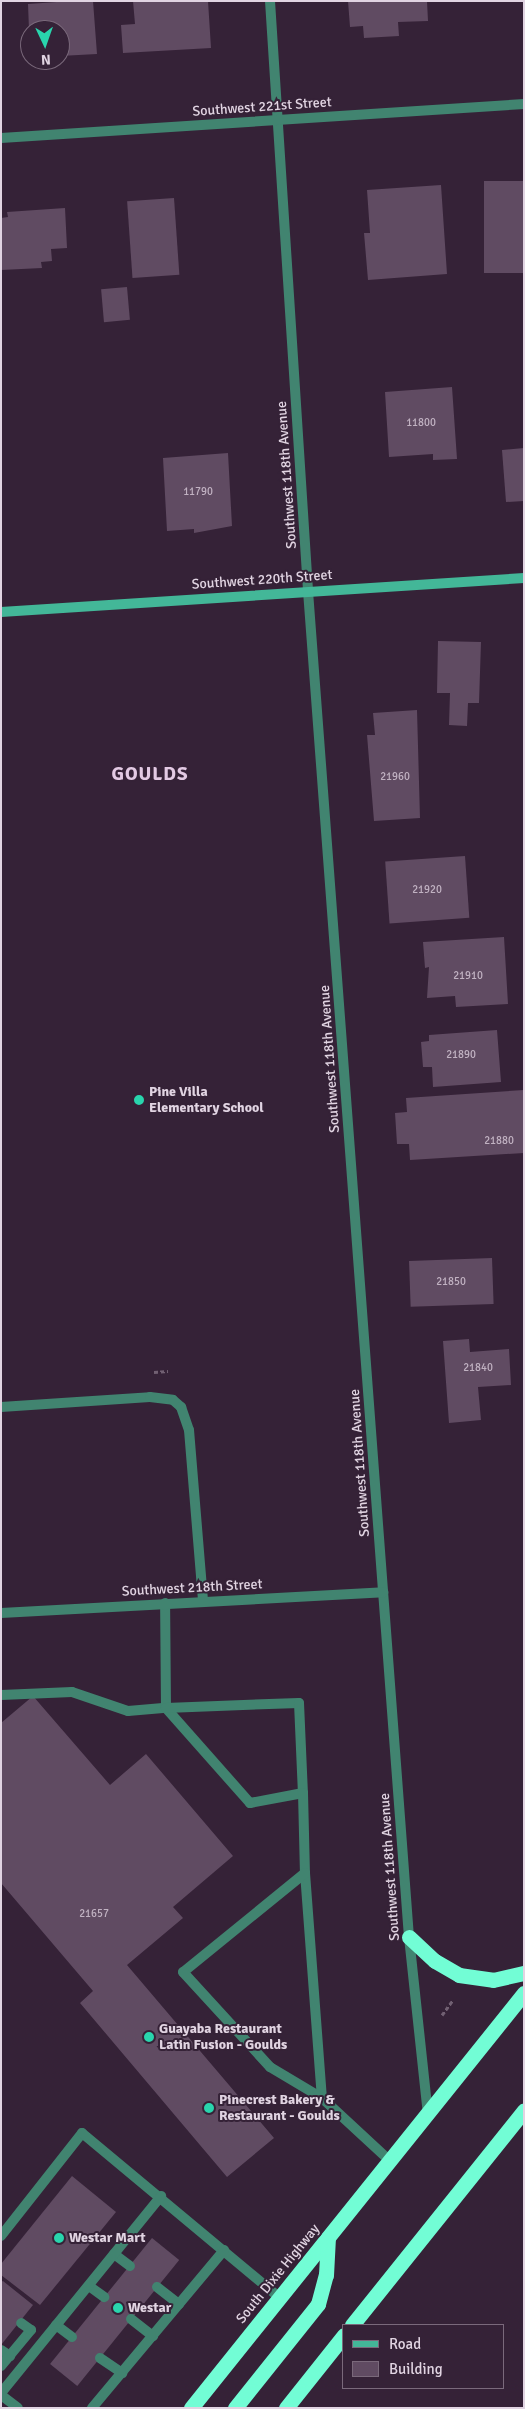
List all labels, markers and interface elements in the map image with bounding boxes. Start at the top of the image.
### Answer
north arrow [20,20,70,70]
text: N [40,51,51,68]
street label: Southwest 221st Street [192,94,332,120]
street label: Southwest 118th Avenue [273,401,301,549]
house number: 11800 [406,416,436,430]
house number: 11790 [183,485,213,499]
street label: Southwest 220th Street [191,567,333,593]
district label: GOULDS [111,764,189,786]
house number: 21960 [380,770,410,784]
house number: 21920 [412,883,442,897]
house number: 21910 [453,969,483,983]
street label: Southwest 118th Avenue [316,985,344,1133]
house number: 21890 [446,1048,476,1062]
place label: Pine Villa Elementary School [149,1084,264,1116]
marker: Pine Villa Elementary School [133,1094,145,1106]
house number: 21880 [484,1134,514,1148]
house number: 21850 [436,1275,466,1289]
house number: 21840 [463,1361,493,1375]
street label: Southwest 118th Avenue [346,1389,374,1537]
street label: Southwest 218th Street [121,1576,263,1600]
street label: Southwest 118th Avenue [376,1793,404,1941]
house number: 21657 [79,1907,109,1921]
place label: Guayaba Restaurant Latin Fusion - Goulds [159,2021,287,2054]
marker: Guayaba Restaurant Latin Fusion - Goulds [143,2031,155,2043]
place label: Pinecrest Bakery & Restaurant - Goulds [219,2092,340,2124]
marker: Pinecrest Bakery & Restaurant - Goulds [203,2102,215,2114]
street label: South Dixie Highway [233,2221,323,2327]
place label: Westar Mart [69,2230,146,2246]
marker: Westar Mart [53,2232,65,2244]
place label: Westar [128,2300,171,2316]
marker: Westar [112,2302,124,2314]
legend [342,2324,505,2389]
text: Road [389,2335,421,2353]
text: Building [389,2360,443,2378]

